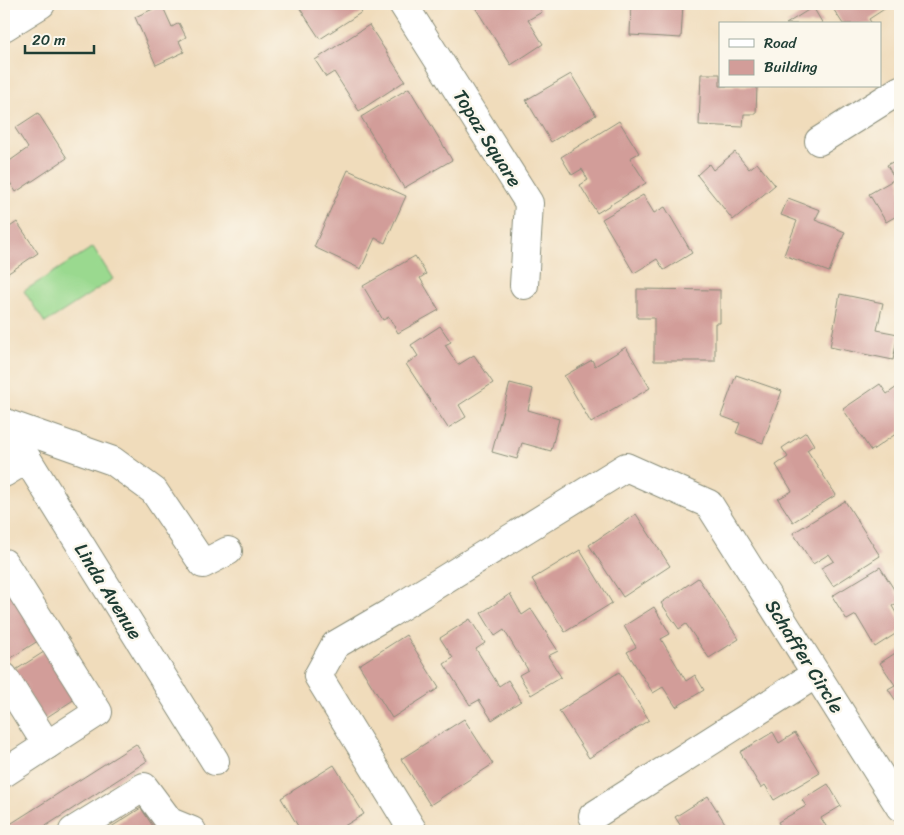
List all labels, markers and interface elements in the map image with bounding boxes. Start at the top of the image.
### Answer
scale bar [25,22,94,54]
legend [719,22,882,88]
text: 20 m [32,27,66,53]
text: Road [764,30,797,56]
text: Building [764,54,818,80]
street label: Topaz Square [444,83,531,194]
street label: Linda Avenue [66,536,152,647]
street label: Schaffer Circle [756,592,853,720]

